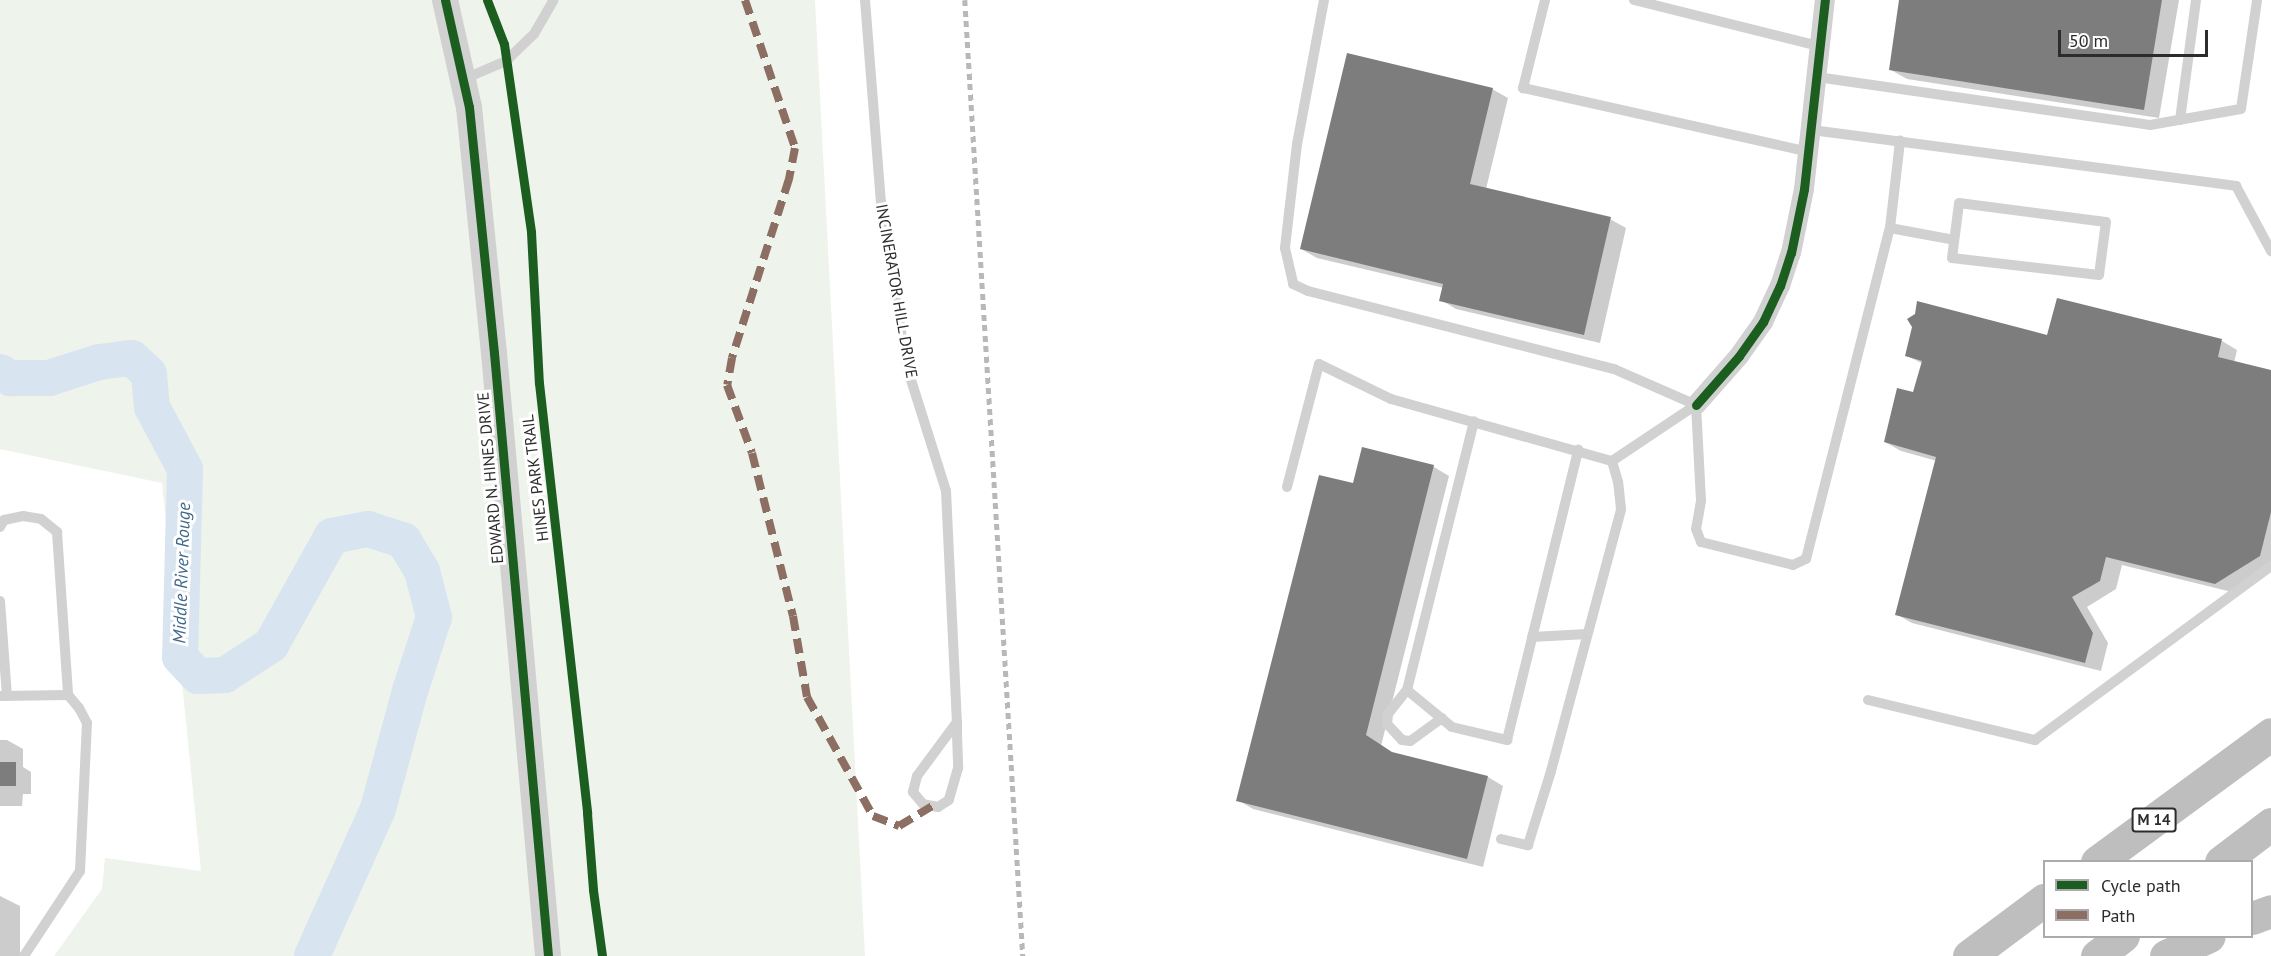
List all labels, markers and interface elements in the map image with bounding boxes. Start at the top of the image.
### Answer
scale bar [2061,18,2211,56]
text: 50 m [2069,29,2108,52]
street label: INCINERATOR HILL DRIVE [872,202,922,380]
street label: EDWARD N. HINES DRIVE [473,391,507,565]
street label: HINES PARK TRAIL [518,413,552,543]
water label: Middle River Rouge [169,502,195,644]
road number: M 14 [2132,808,2176,832]
legend [2043,860,2253,938]
text: Cycle path [2101,874,2181,897]
text: Path [2101,904,2135,927]

